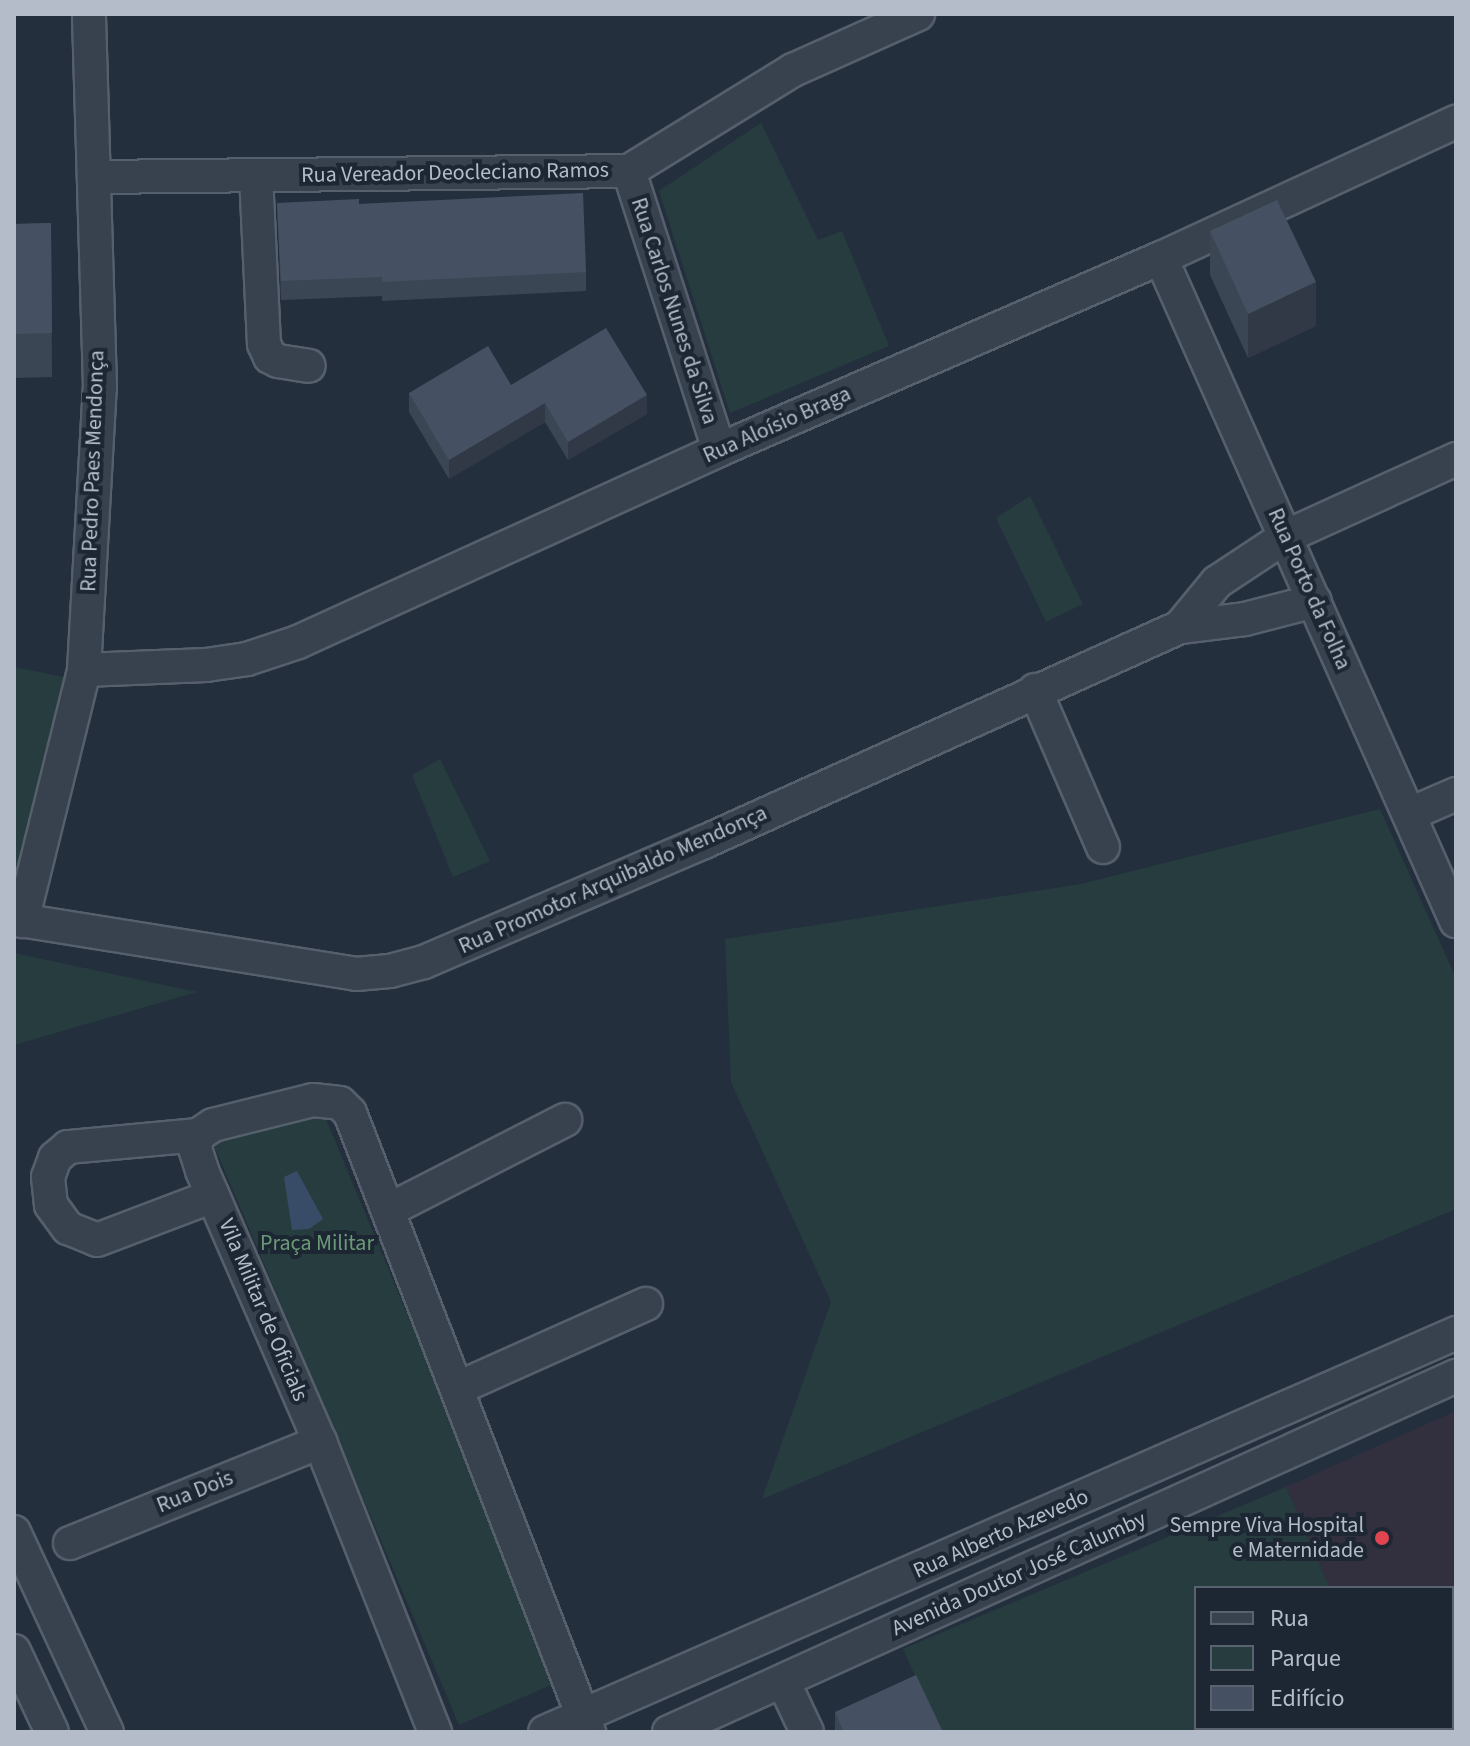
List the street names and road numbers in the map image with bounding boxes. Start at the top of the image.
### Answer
street label: Rua Vereador Deocleciano Ramos [301,157,609,189]
street label: Rua Carlos Nunes da Silva [625,194,723,428]
street label: Rua Pedro Paes Mendonça [76,350,110,592]
street label: Rua Aloísio Braga [699,381,855,469]
street label: Rua Porto da Folha [1262,504,1356,674]
street label: Rua Promotor Arquibaldo Mendonça [455,800,771,960]
street label: Vila Militar de Oficials [213,1215,313,1405]
street label: Rua Dois [153,1465,237,1519]
street label: Rua Alberto Azevedo [909,1483,1093,1585]
street label: Avenida Doutor José Calumby [888,1506,1150,1642]

